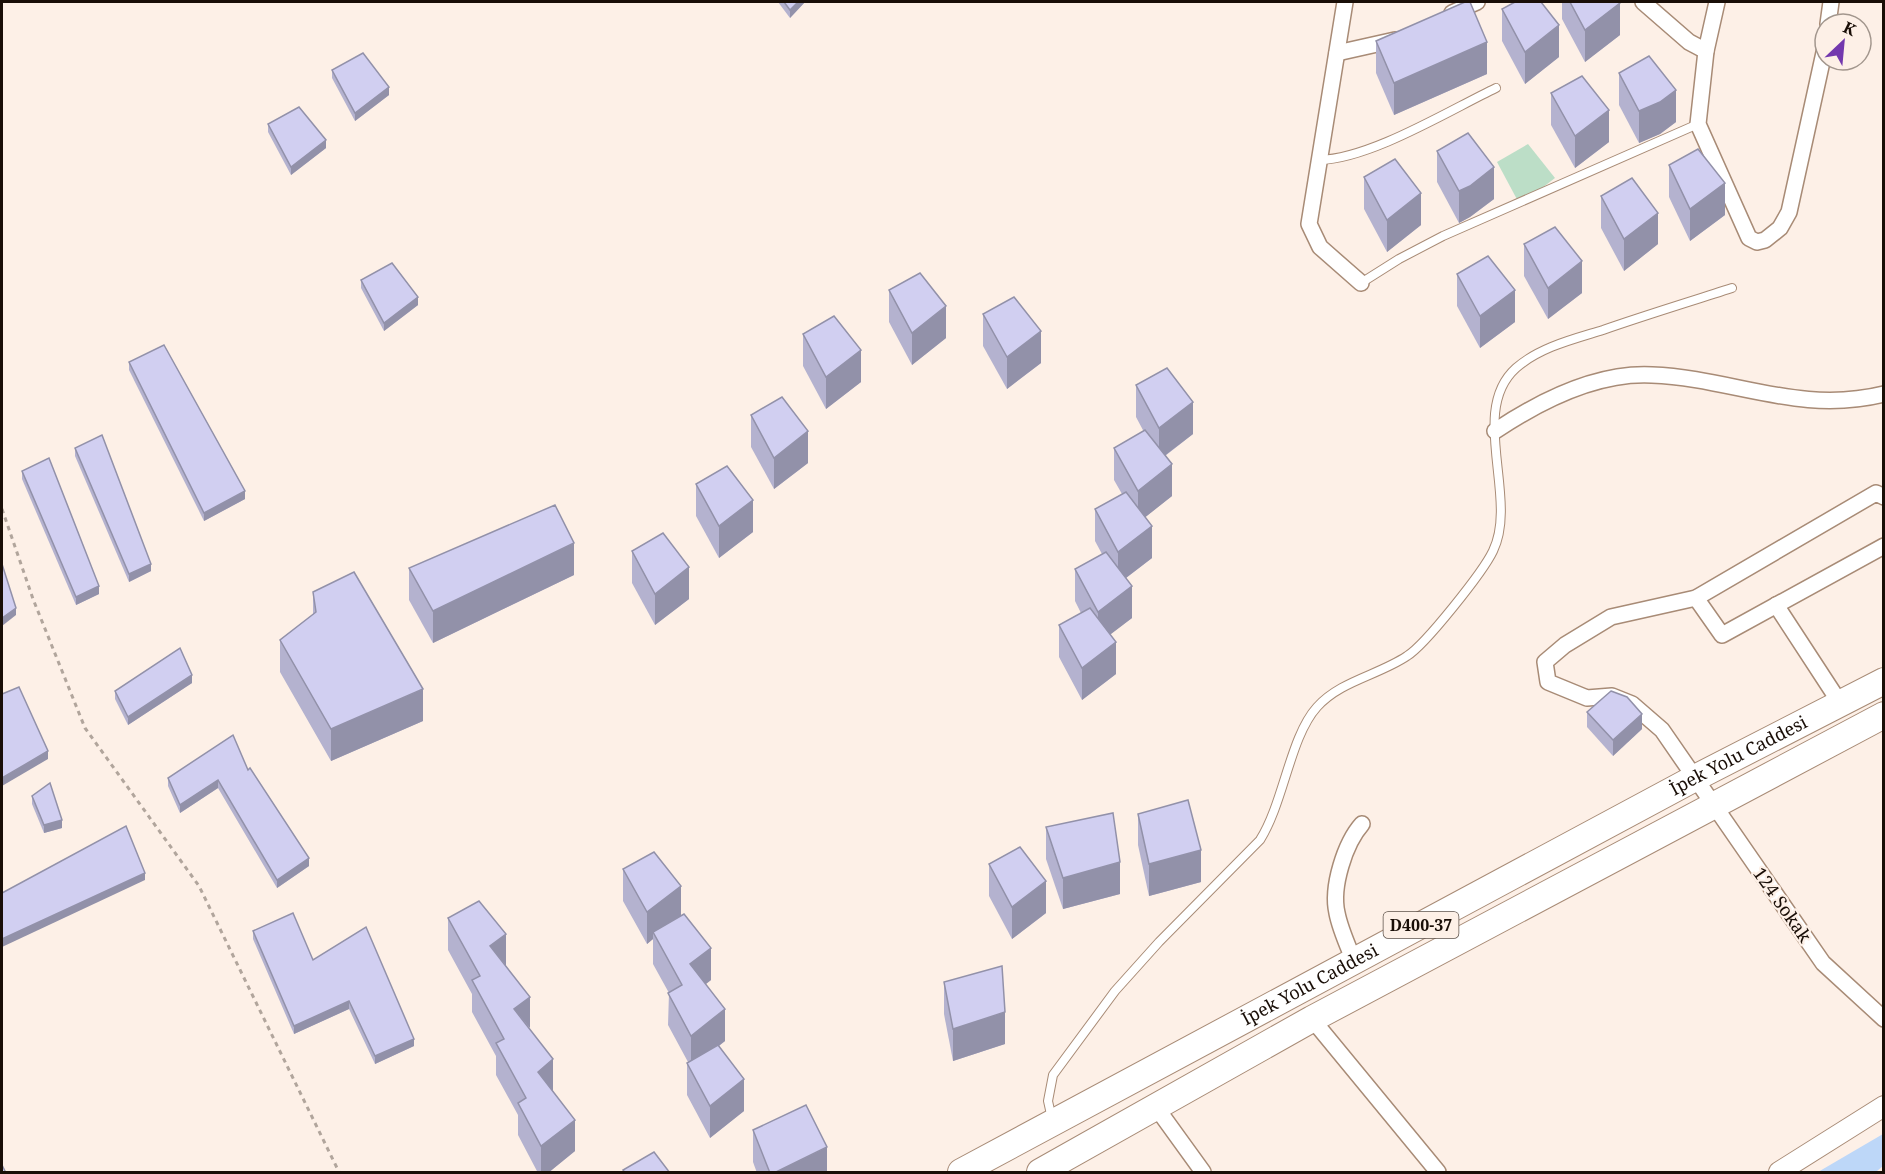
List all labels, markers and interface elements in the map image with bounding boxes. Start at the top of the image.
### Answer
north arrow [1813,12,1873,72]
text: K [1839,16,1860,41]
street label: İpek Yolu Caddesi [1665,709,1811,800]
street label: 124 Sokak [1748,862,1818,947]
road number: D400-37 [1384,912,1458,938]
street label: İpek Yolu Caddesi [1237,937,1382,1030]

